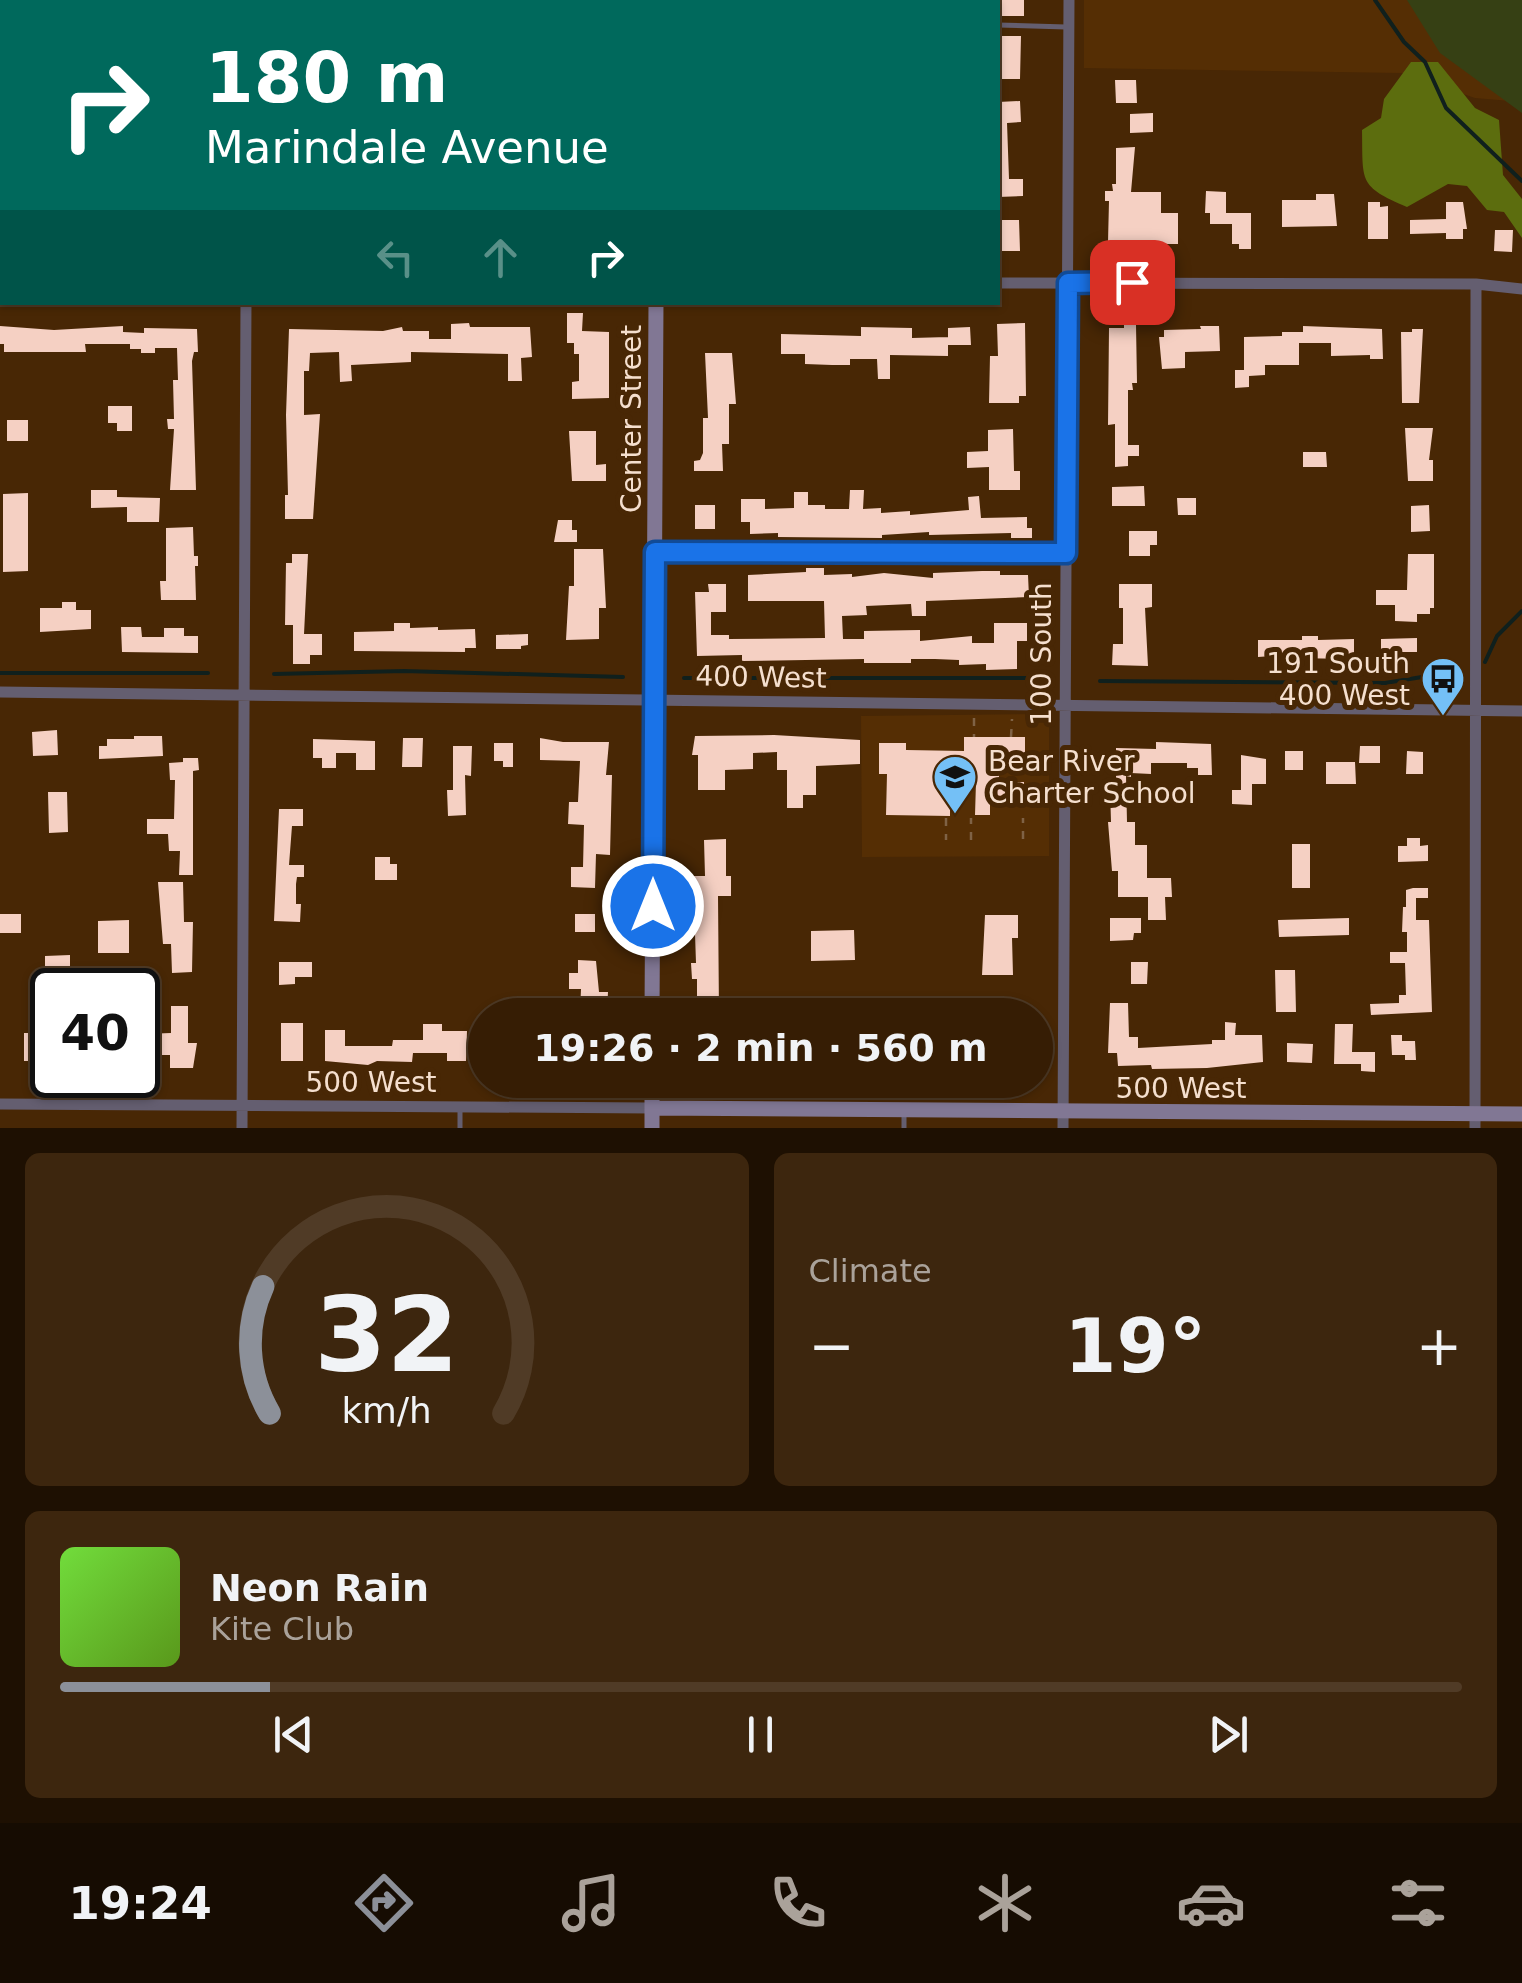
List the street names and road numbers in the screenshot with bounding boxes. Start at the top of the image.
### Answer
street label: Center Street [615,325,648,513]
street label: 100 South [1025,582,1058,726]
street label: 400 West [695,659,827,695]
street label: 500 West [305,1066,437,1099]
street label: 500 West [1115,1072,1247,1105]

